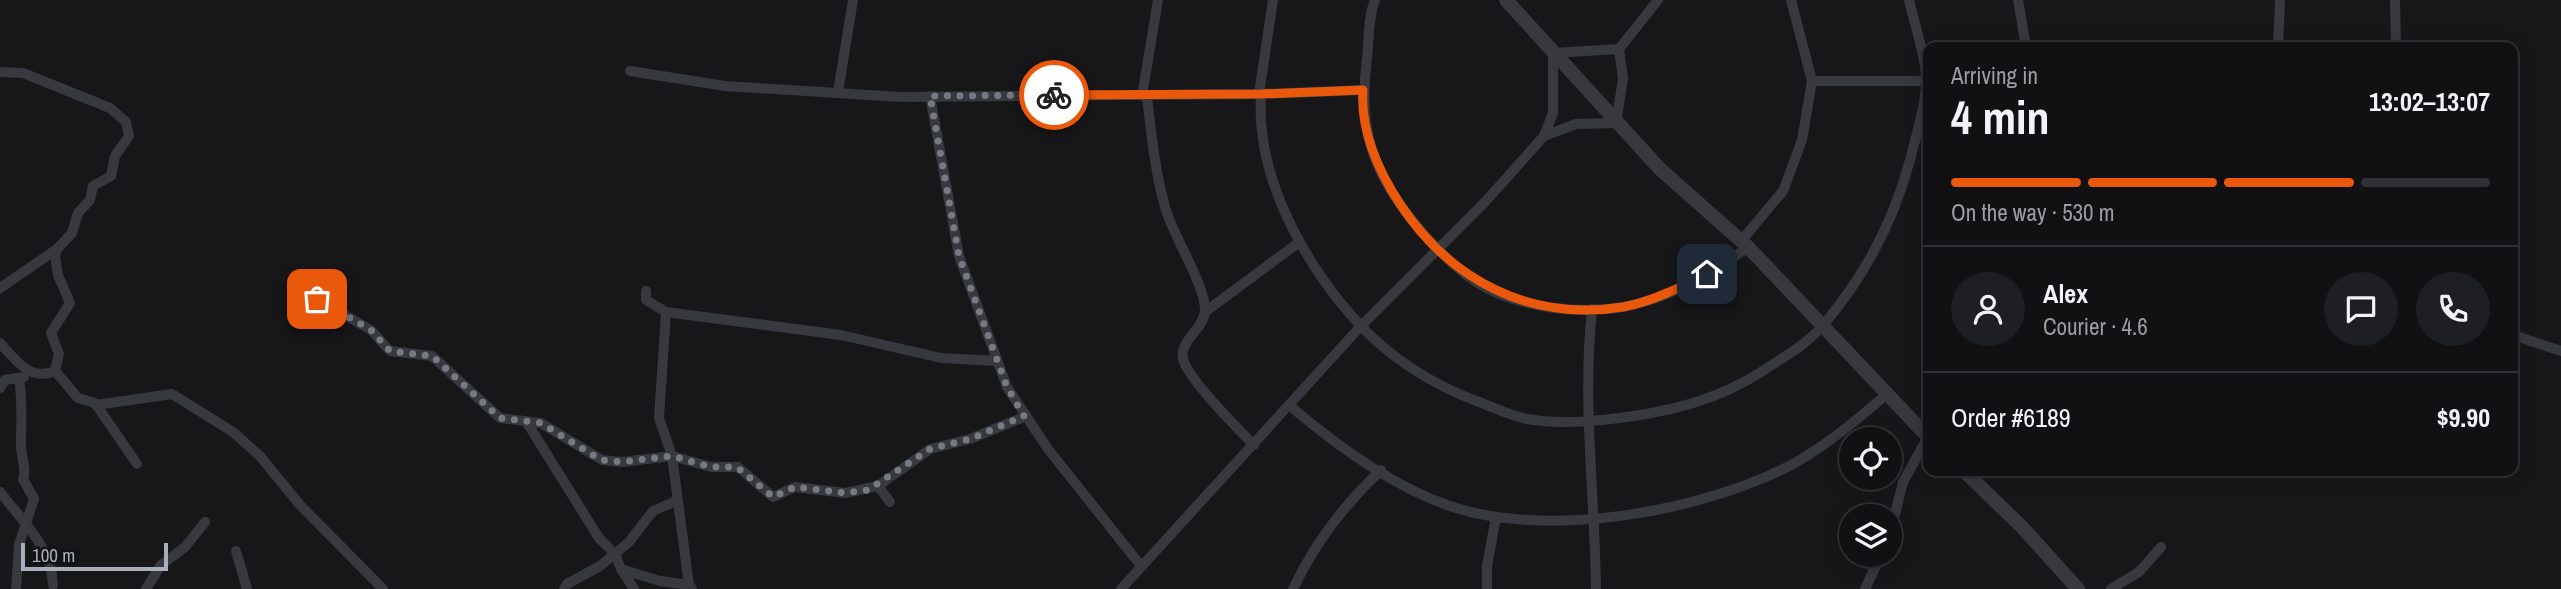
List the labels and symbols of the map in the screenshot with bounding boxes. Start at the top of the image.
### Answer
courier [1019,60,1089,130]
pin [1677,244,1737,304]
pin [287,269,347,329]
scale bar [21,540,168,572]

